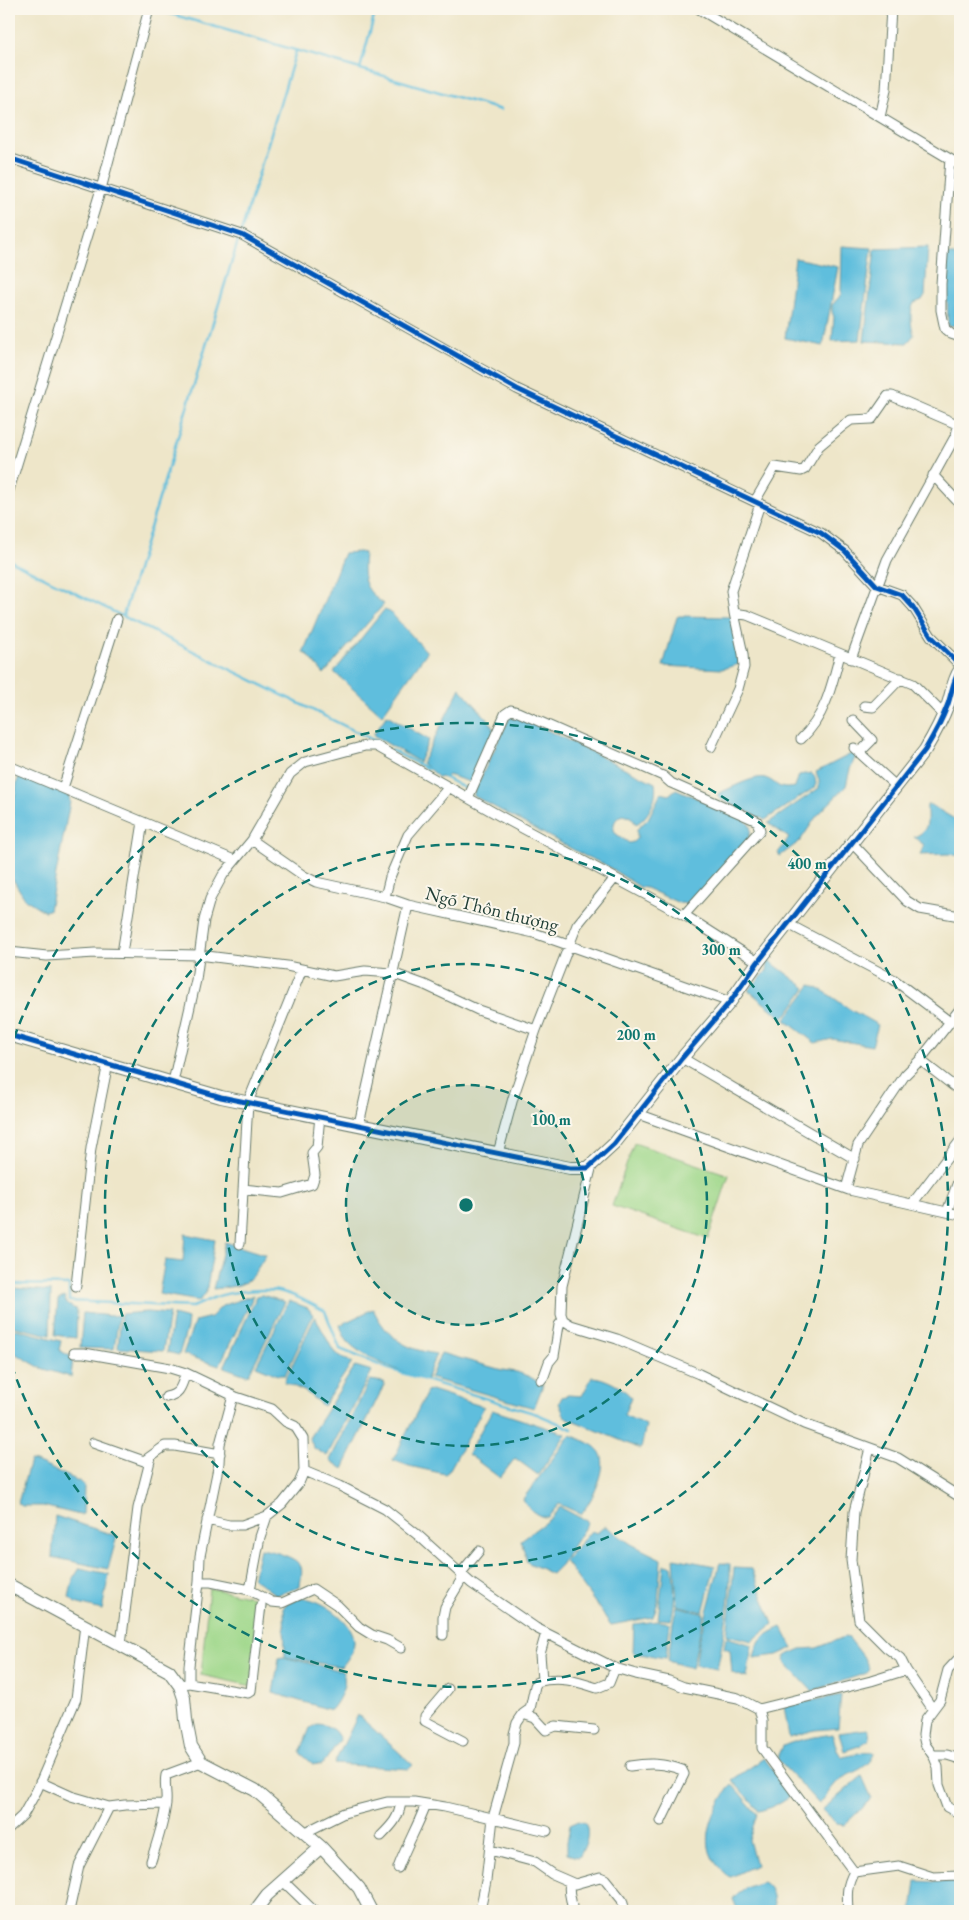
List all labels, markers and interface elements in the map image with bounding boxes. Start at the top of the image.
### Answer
text: 400 m [787,854,827,873]
street label: Ngõ Thôn thượng [423,880,562,938]
text: 300 m [701,940,741,959]
text: 200 m [616,1025,656,1044]
text: 100 m [531,1110,571,1129]
centre of rings [457,1196,475,1214]

